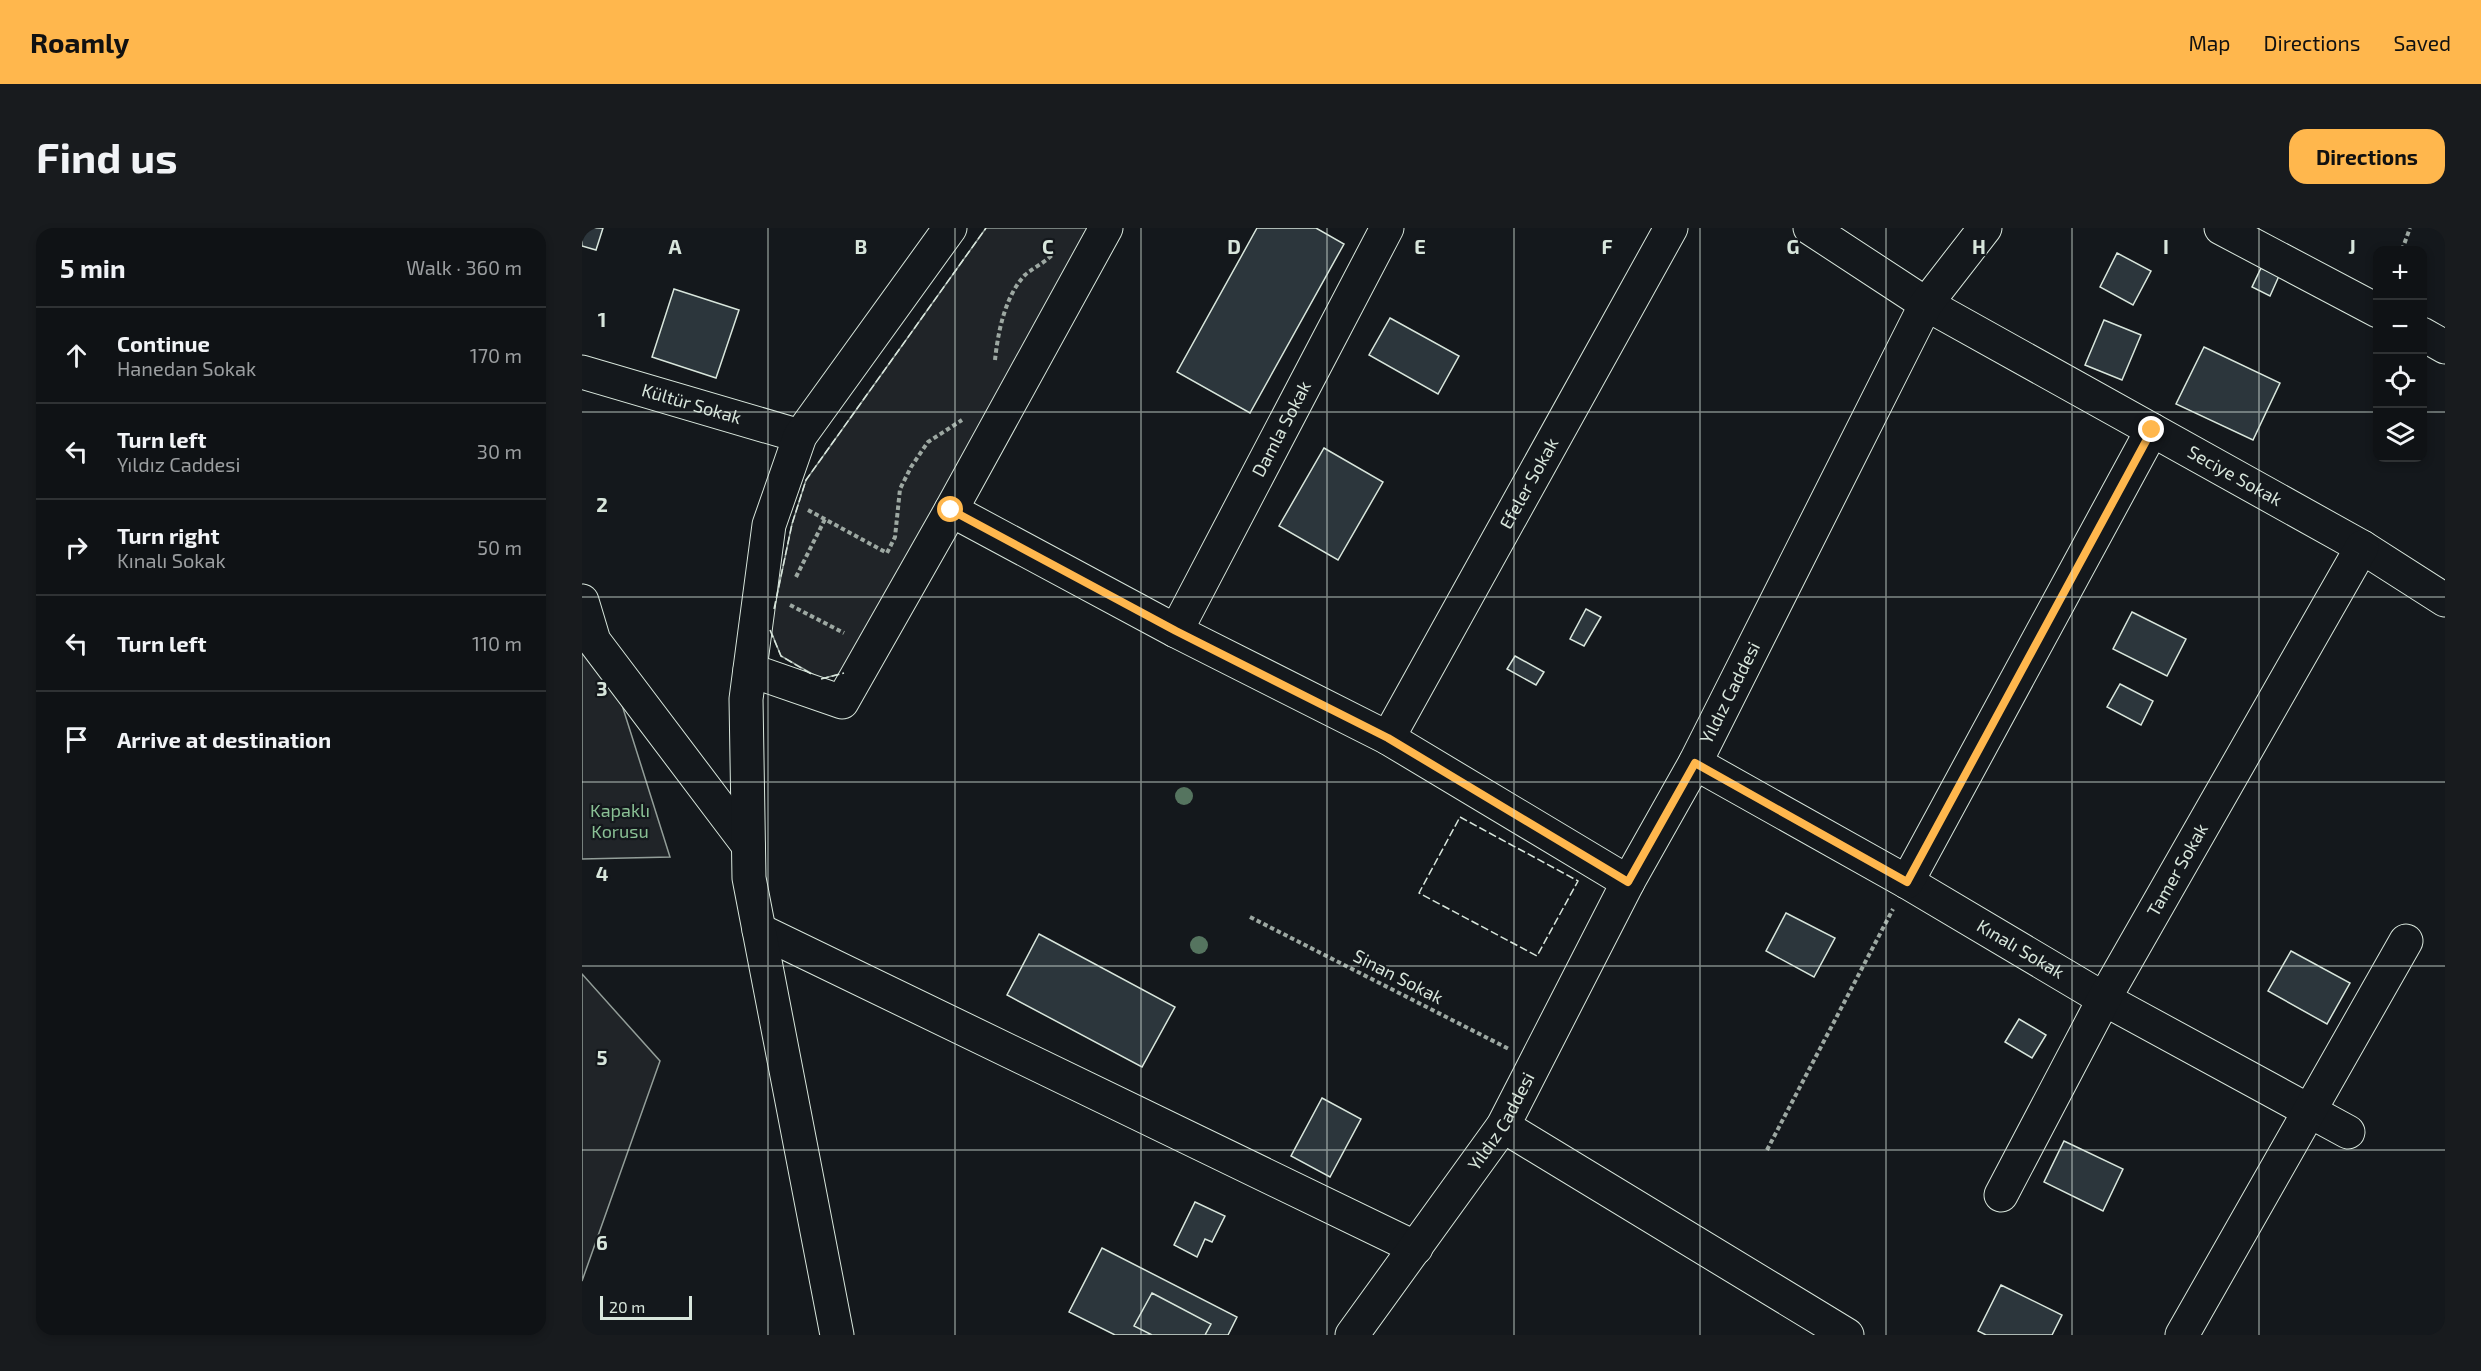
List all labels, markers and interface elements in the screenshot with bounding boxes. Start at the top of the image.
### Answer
text: Roamly [30,25,129,59]
text: Map [2188,30,2231,55]
text: Directions [2264,30,2360,55]
text: Saved [2393,30,2451,55]
button: Directions [2289,129,2445,184]
text: Find us [36,131,178,181]
text: A [668,234,682,258]
text: B [855,234,867,258]
text: C [1042,234,1054,258]
text: D [1227,234,1241,258]
text: E [1414,234,1426,258]
text: F [1601,234,1613,258]
text: G [1787,234,1799,258]
text: H [1972,234,1986,258]
text: I [2163,234,2169,258]
text: J [2348,234,2356,258]
map controls [2373,246,2427,462]
button: + [2373,246,2427,300]
text: 5 min [60,252,126,283]
text: Walk · 360 m [406,255,522,279]
button: − [2373,300,2427,354]
text: 1 [598,307,606,331]
text: Continue [117,330,210,356]
icon: ahead [60,339,93,372]
text: 170 m [470,343,522,367]
button: locate [2373,354,2427,408]
text: Hanedan Sokak [117,356,256,380]
street label: Damla Sokak [1247,377,1315,480]
street label: Kültür Sokak [639,378,744,428]
button: layers [2373,408,2427,462]
route end [2138,416,2164,442]
text: Turn left [117,426,206,452]
street label: Efeler Sokak [1494,434,1562,533]
icon: left [60,435,93,468]
text: 30 m [477,439,522,463]
street label: Seciye Sokak [2184,440,2286,510]
text: Yıldız Caddesi [117,452,240,476]
text: 2 [596,492,608,516]
route start [937,496,963,522]
text: Turn right [117,522,219,548]
icon: right [60,531,93,564]
text: 50 m [477,535,522,559]
text: Kınalı Sokak [117,548,226,572]
icon: left [60,627,93,660]
text: Turn left [117,630,206,656]
text: 110 m [472,631,522,655]
street label: Yıldız Caddesi [1695,638,1764,747]
text: 3 [596,676,608,700]
icon: arrive [60,723,93,756]
text: Arrive at destination [117,726,331,752]
park label: Kapaklı Korusu [590,799,650,842]
street label: Tamer Sokak [2142,819,2212,920]
text: 4 [596,861,609,885]
street label: Kınalı Sokak [1973,914,2069,983]
street label: Sinan Sokak [1350,944,1447,1008]
text: 5 [596,1045,608,1069]
street label: Yıldız Caddesi [1463,1068,1539,1174]
text: 6 [596,1230,608,1254]
scale bar [600,1293,692,1320]
text: 20 m [609,1297,645,1316]

